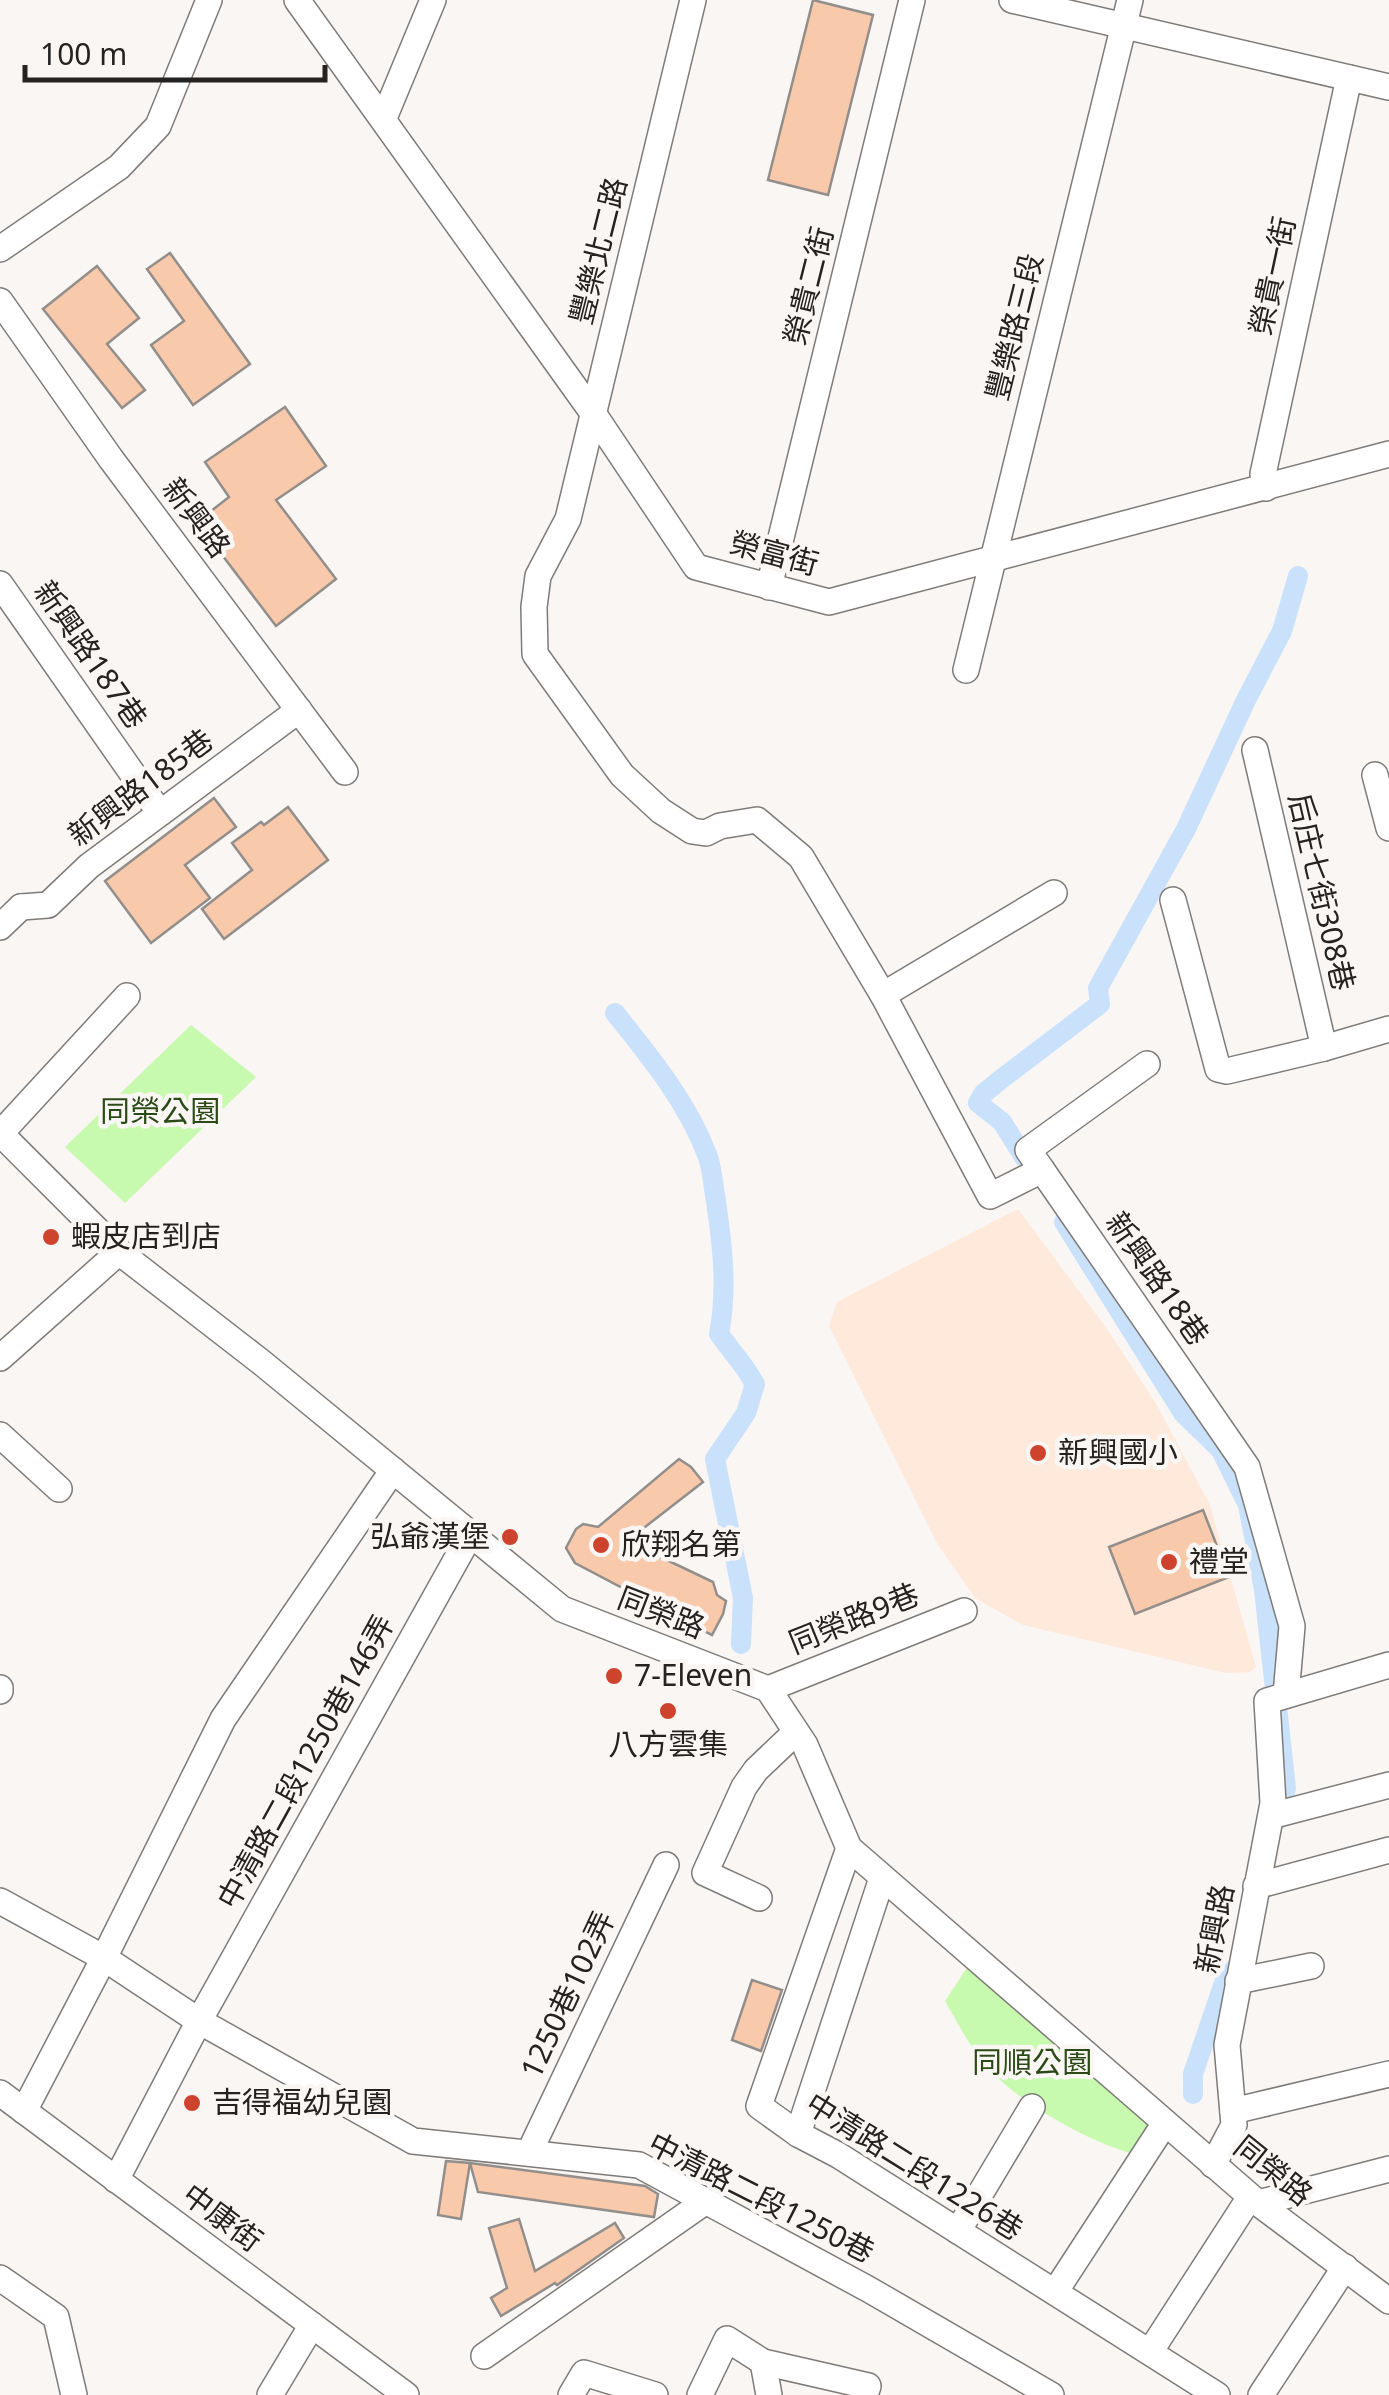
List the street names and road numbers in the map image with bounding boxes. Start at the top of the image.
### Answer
street label: 豐樂北二路 [560,173,636,328]
street label: 榮貴一街 [1239,213,1304,339]
street label: 榮貴二街 [773,222,842,349]
street label: 豐樂路三段 [976,249,1052,404]
street label: 新興路 [154,469,241,565]
street label: 榮富街 [726,521,823,584]
street label: 新興路187巷 [25,572,157,736]
street label: 新興路185巷 [59,719,221,855]
street label: 后庄七街308巷 [1280,789,1365,994]
street label: 新興路18巷 [1097,1203,1219,1353]
street label: 同榮路9巷 [782,1573,925,1662]
street label: 同榮路 [612,1576,711,1647]
street label: 中清路二段1250巷146弄 [207,1607,403,1916]
street label: 新興路 [1185,1881,1242,1977]
street label: 1250巷102弄 [510,1904,623,2085]
street label: 中清路二段1226巷 [799,2082,1031,2249]
street label: 中清路二段1250巷 [642,2122,882,2271]
street label: 同榮路 [1226,2126,1322,2214]
street label: 中康街 [175,2173,271,2260]

